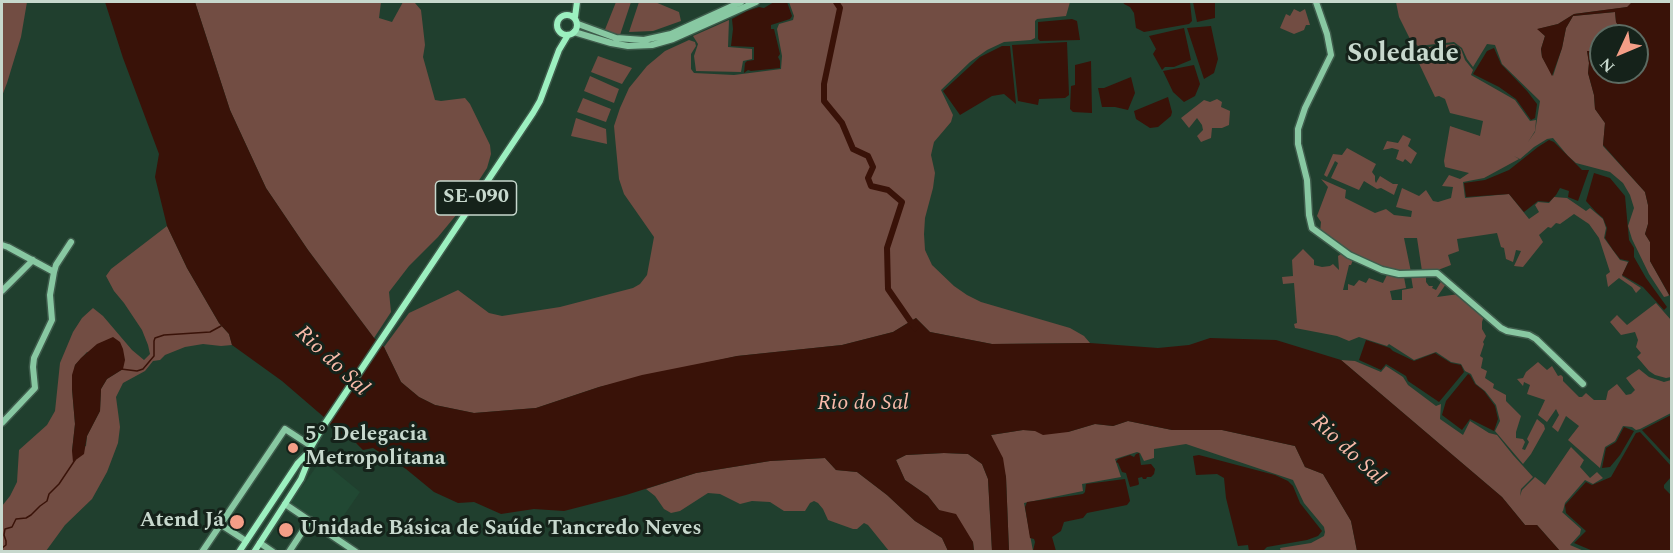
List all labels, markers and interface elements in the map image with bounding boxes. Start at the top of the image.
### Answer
north arrow [1589,24,1649,84]
district label: Soledade [1347,40,1459,72]
text: N [1594,52,1621,78]
road number: SE-090 [436,181,516,215]
water label: Rio do Sal [289,321,373,403]
water label: Rio do Sal [817,392,909,418]
water label: Rio do Sal [1305,410,1389,492]
place label: 5° Delegacia Metropolitana [305,423,446,473]
marker: 5° Delegacia Metropolitana [286,441,300,455]
place label: Atend Já [140,509,224,535]
marker: Atend Já [228,513,246,531]
place label: Unidade Básica de Saúde Tancredo Neves [300,517,702,543]
marker: Unidade Básica de Saúde Tancredo Neves [277,521,295,539]

